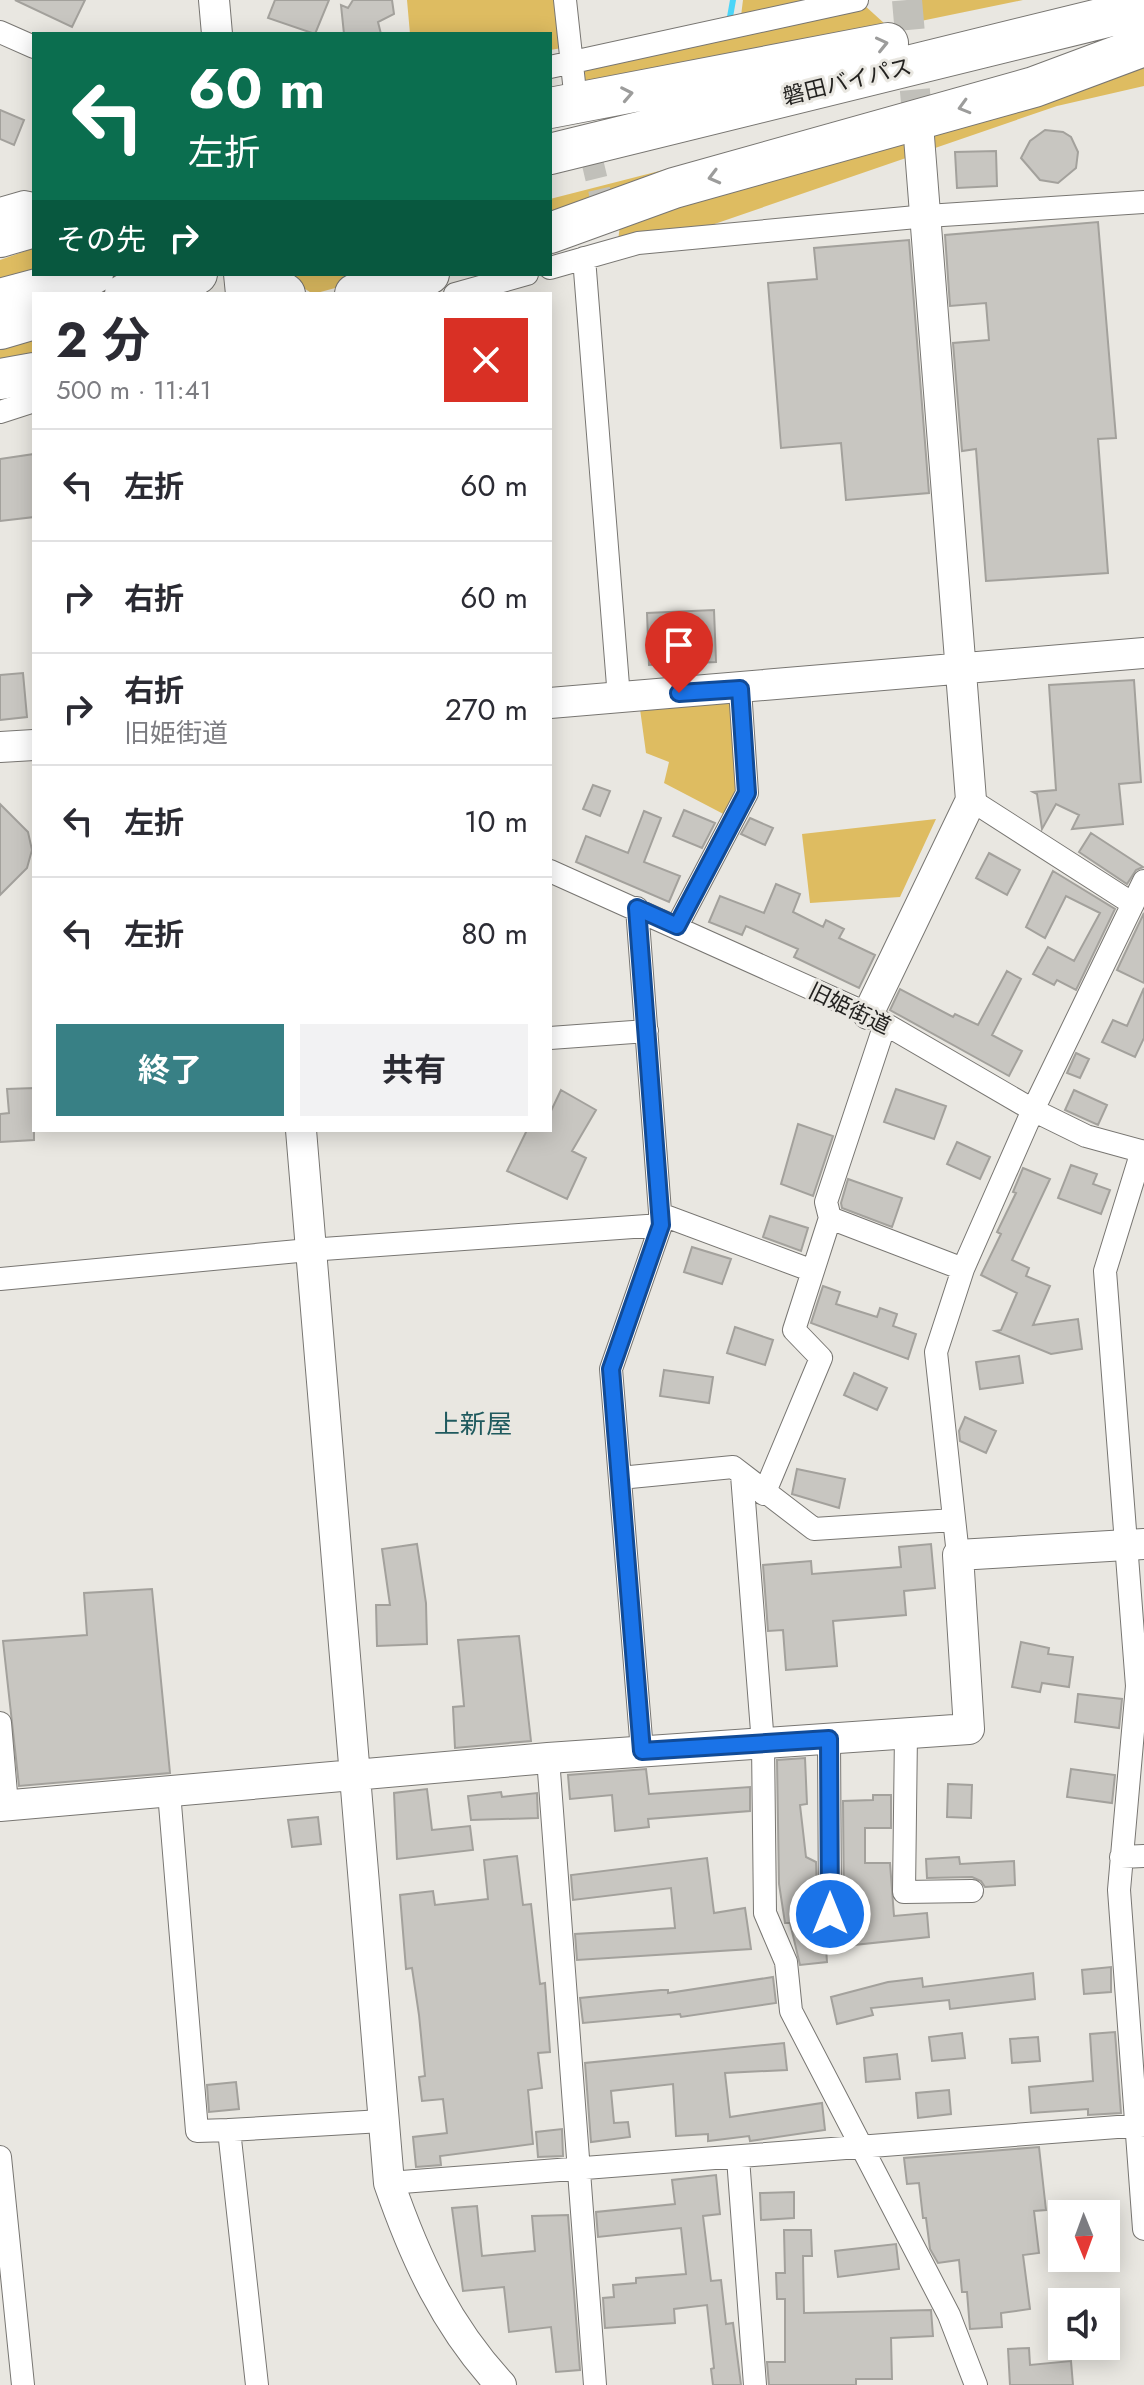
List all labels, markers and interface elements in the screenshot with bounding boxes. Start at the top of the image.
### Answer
one-way arrow [875,37,888,54]
text: 60 m [188,48,325,129]
street label: 磐田バイパス [779,50,915,112]
icon: left [56,64,160,168]
one-way arrow [620,87,634,104]
one-way arrow [958,98,972,114]
text: 左折 [188,126,260,178]
one-way arrow [707,168,721,185]
icon: right [162,216,206,260]
text: その先 [56,218,146,261]
text: 2 分 [56,306,150,375]
button: close [444,318,528,402]
text: 500 m · 11:41 [56,371,211,409]
icon: left [56,463,100,507]
text: 60 m [460,464,528,507]
text: 左折 [124,465,184,508]
icon: right [56,575,100,619]
text: 60 m [460,576,528,619]
text: 右折 [124,577,184,620]
pin [645,611,713,693]
icon: arrive [657,623,701,667]
text: 右折 [124,669,184,712]
icon: right [56,687,100,731]
text: 270 m [445,688,528,731]
text: 旧姫街道 [124,714,228,752]
icon: left [56,799,100,843]
text: 10 m [464,800,528,843]
text: 左折 [124,801,184,844]
icon: left [56,911,100,955]
text: 80 m [461,912,528,955]
text: 左折 [124,913,184,956]
street label: 旧姫街道 [803,974,897,1042]
button: 終了 [56,1024,284,1116]
button: 共有 [300,1024,528,1116]
district label: 上新屋 [434,1405,512,1443]
position arrow [788,1872,872,1956]
north arrow [1048,2200,1120,2272]
map controls [1048,2200,1120,2360]
button: sound [1048,2288,1120,2360]

